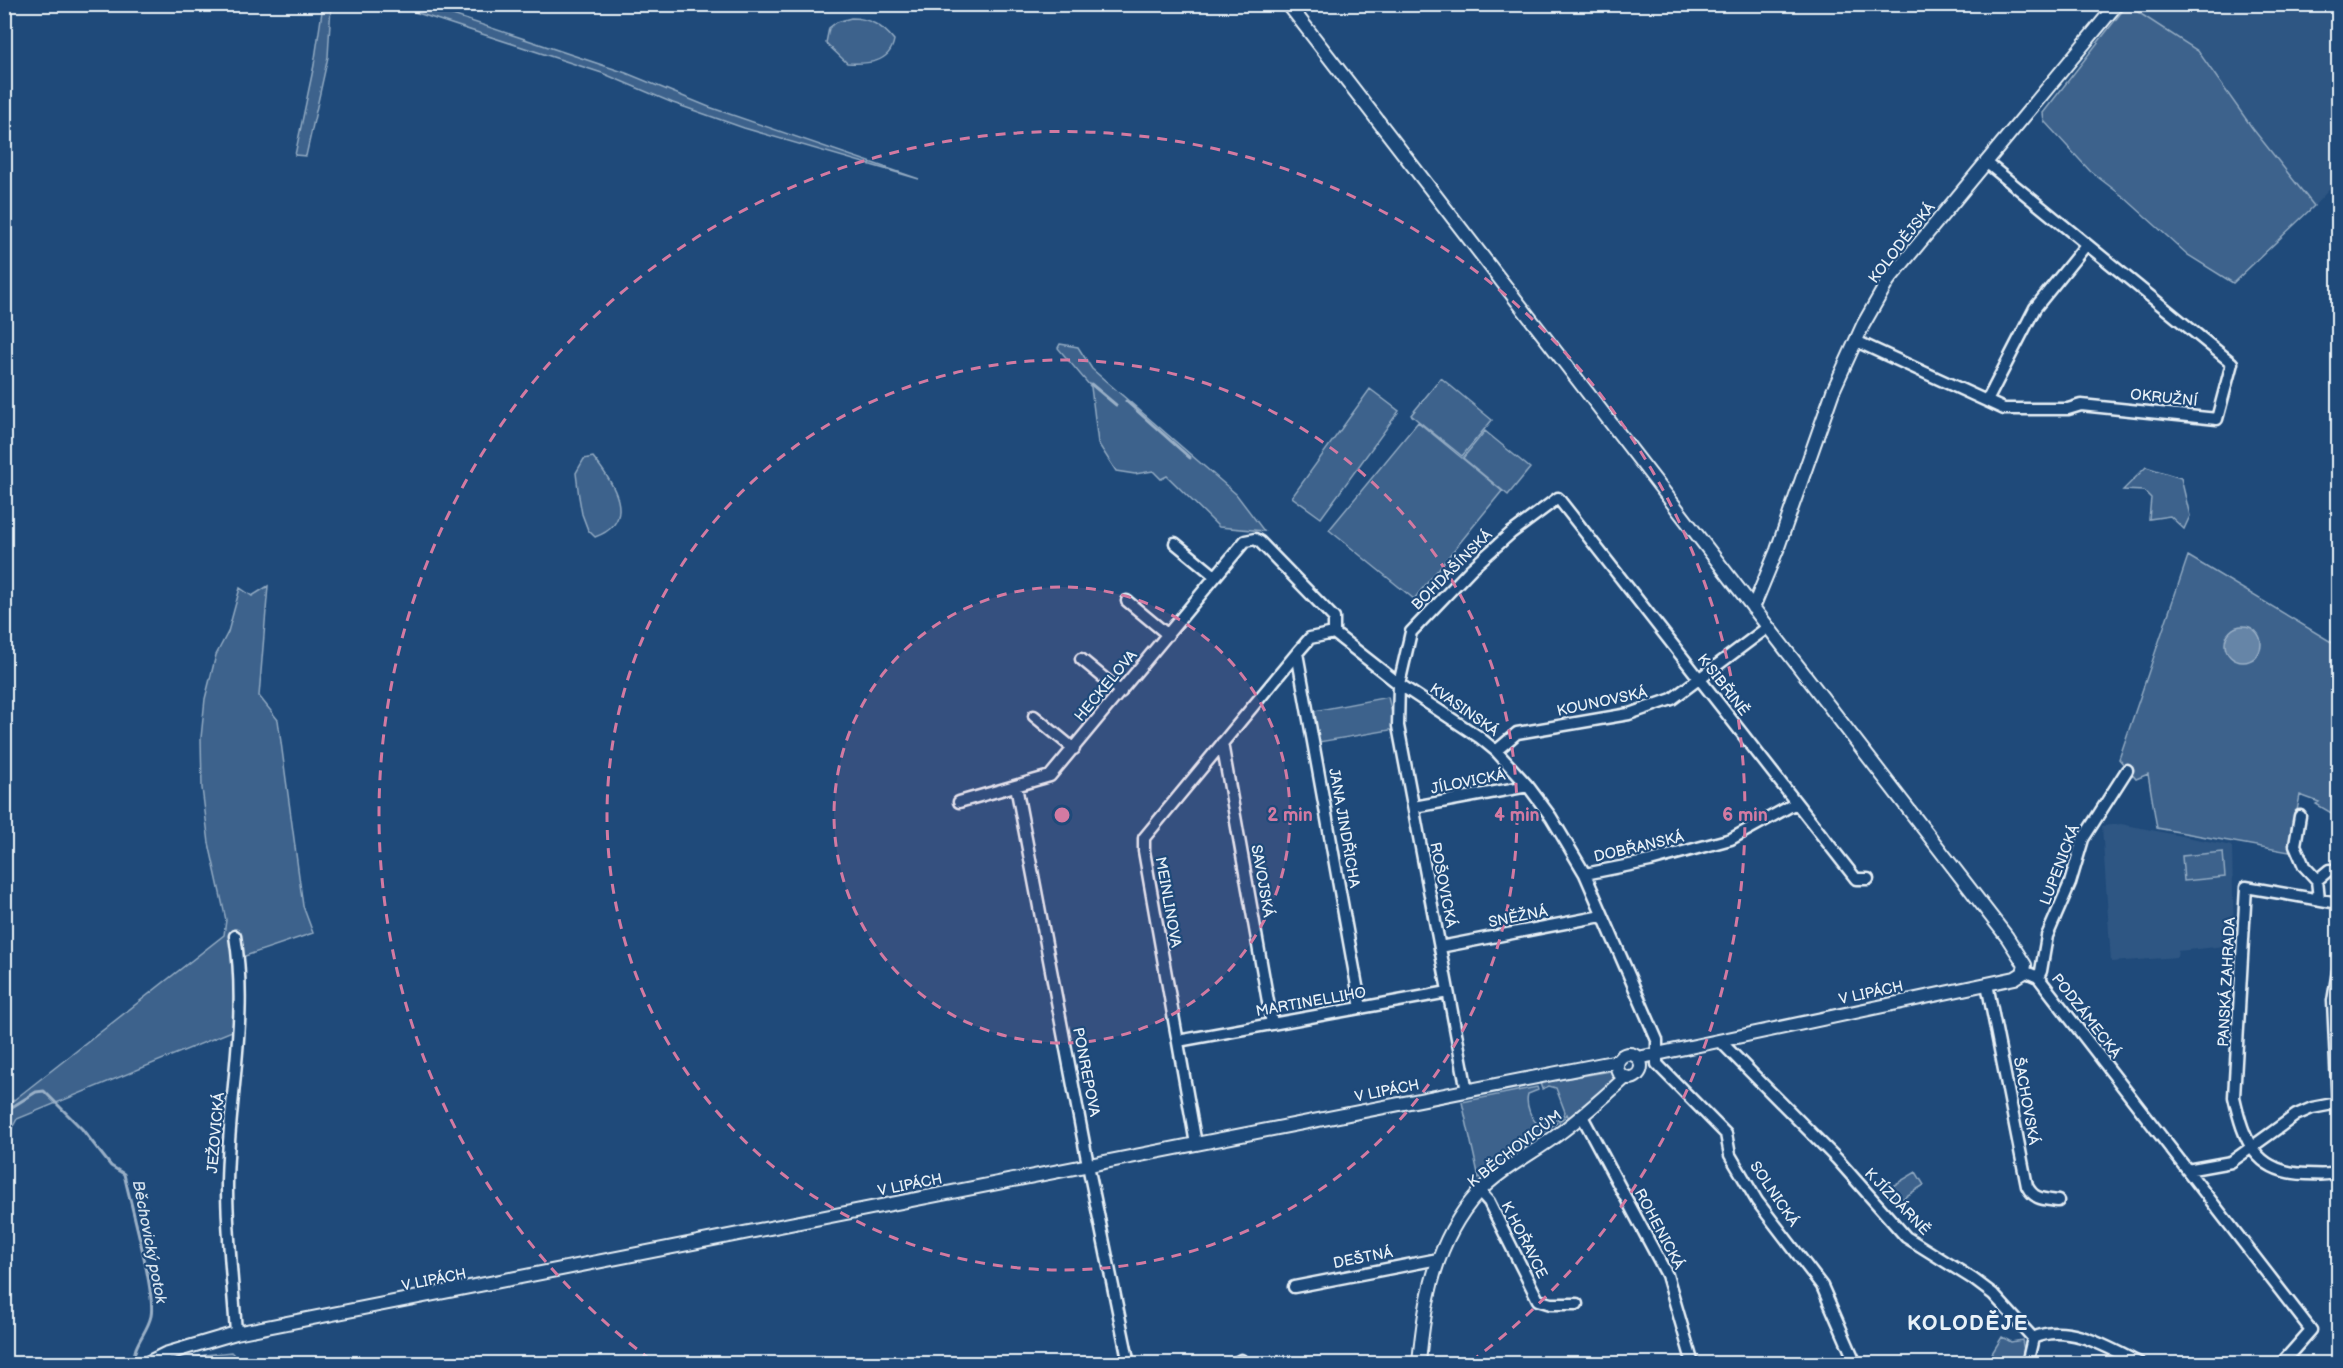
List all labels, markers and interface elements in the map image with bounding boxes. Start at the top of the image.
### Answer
street label: KOLODĚJSKÁ [1864,198,1940,287]
street label: OKRUŽNÍ [2129,385,2199,411]
street label: BOHDAŠÍNSKÁ [1408,525,1497,614]
street label: HECKELOVA [1071,646,1142,726]
street label: K SIBŘINĚ [1693,650,1753,720]
street label: KVASINSKÁ [1426,679,1503,741]
street label: KOUNOVSKÁ [1555,683,1649,721]
street label: JÍLOVICKÁ [1429,765,1508,799]
street label: JANA JINDŘICHA [1324,767,1364,890]
centre of rings [1052,805,1072,825]
text: 2 min [1267,805,1313,826]
text: 4 min [1494,805,1540,826]
text: 6 min [1722,805,1768,826]
street label: LUPENICKÁ [2036,821,2084,908]
street label: DOBŘANSKÁ [1592,827,1686,867]
street label: ROŠOVICKÁ [1425,841,1461,930]
street label: SAVOJSKÁ [1246,843,1278,919]
street label: MEINLINOVA [1151,855,1185,950]
street label: SNĚŽNÁ [1487,902,1550,932]
street label: PANSKÁ ZAHRADA [2214,916,2240,1047]
street label: PODZÁMECKÁ [2047,970,2125,1063]
street label: V LIPÁCH [1837,977,1905,1009]
street label: MARTINELLIHO [1254,983,1368,1021]
street label: PONREPOVA [1068,1026,1104,1119]
street label: ŠACHOVSKÁ [2009,1056,2043,1147]
street label: V LIPÁCH [1353,1075,1421,1107]
street label: JEŽOVICKÁ [203,1091,229,1174]
street label: K BĚCHOVICŮM [1464,1106,1566,1192]
street label: SOLNICKÁ [1745,1158,1803,1231]
street label: K JÍZDÁRNĚ [1860,1164,1934,1240]
street label: V LIPÁCH [876,1169,944,1201]
water label: Běchovický potok [128,1179,170,1306]
street label: ROHENICKÁ [1630,1185,1688,1273]
street label: K HOŘAVCE [1496,1198,1552,1282]
street label: DEŠTNÁ [1332,1243,1395,1273]
street label: V LIPÁCH [400,1264,468,1296]
district label: KOLODĚJE [1907,1310,2029,1336]

